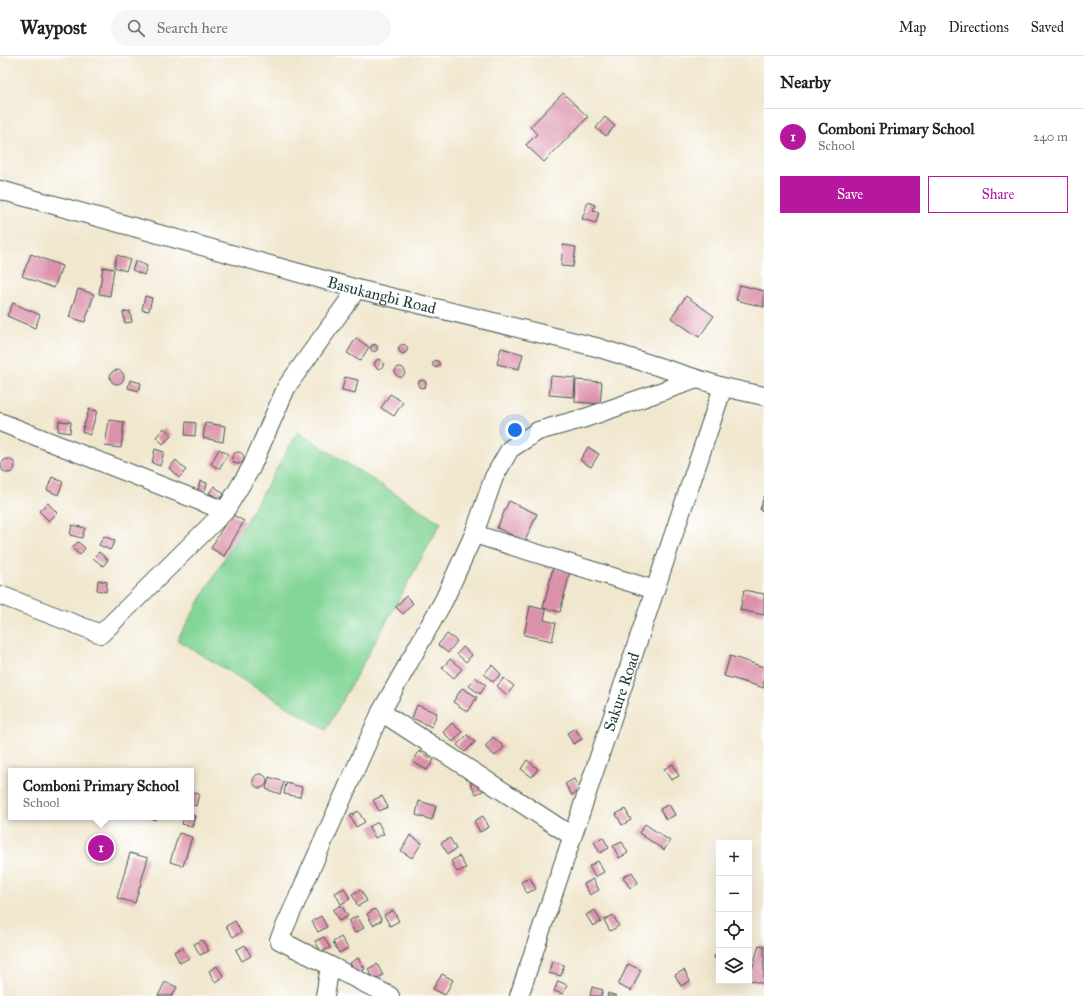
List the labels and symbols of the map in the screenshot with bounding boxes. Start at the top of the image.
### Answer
street label: Basukangbi Road [325,272,438,318]
your location [505,420,525,440]
street label: Sakure Road [599,650,643,734]
pin: 1 [88,833,114,863]

